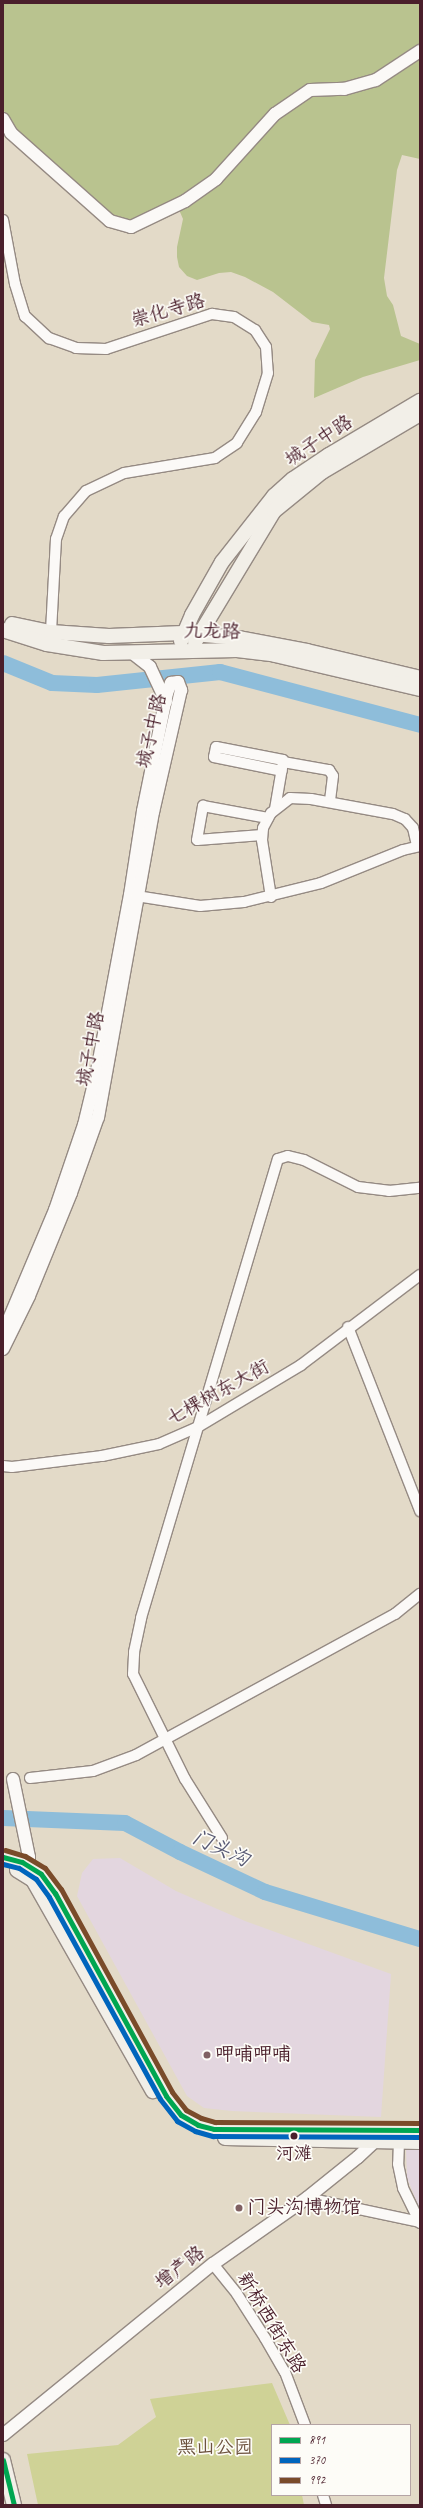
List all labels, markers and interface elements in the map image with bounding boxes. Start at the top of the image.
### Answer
street label: 崇化寺路 [128,290,208,332]
street label: 城子中路 [281,411,357,471]
street label: 九龙路 [183,620,241,644]
street label: 城子中路 [132,691,172,771]
street label: 城子中路 [73,1010,109,1088]
street label: 七棵树东大街 [163,1355,273,1431]
water label: 门头沟 [189,1824,253,1872]
place label: 呷哺呷哺 [215,2044,291,2066]
marker: 呷哺呷哺 [202,2050,212,2060]
marker: 河滩 [289,2131,299,2141]
place label: 河滩 [276,2142,312,2164]
place label: 门头沟博物馆 [247,2197,361,2219]
marker: 门头沟博物馆 [234,2203,244,2213]
street label: 增产路 [151,2241,209,2295]
street label: 新桥西街东路 [232,2268,310,2378]
legend [271,2424,411,2496]
text: 891 [309,2432,325,2448]
park label: 黑山公园 [177,2437,253,2459]
text: 370 [309,2452,325,2468]
text: 992 [309,2472,325,2488]

